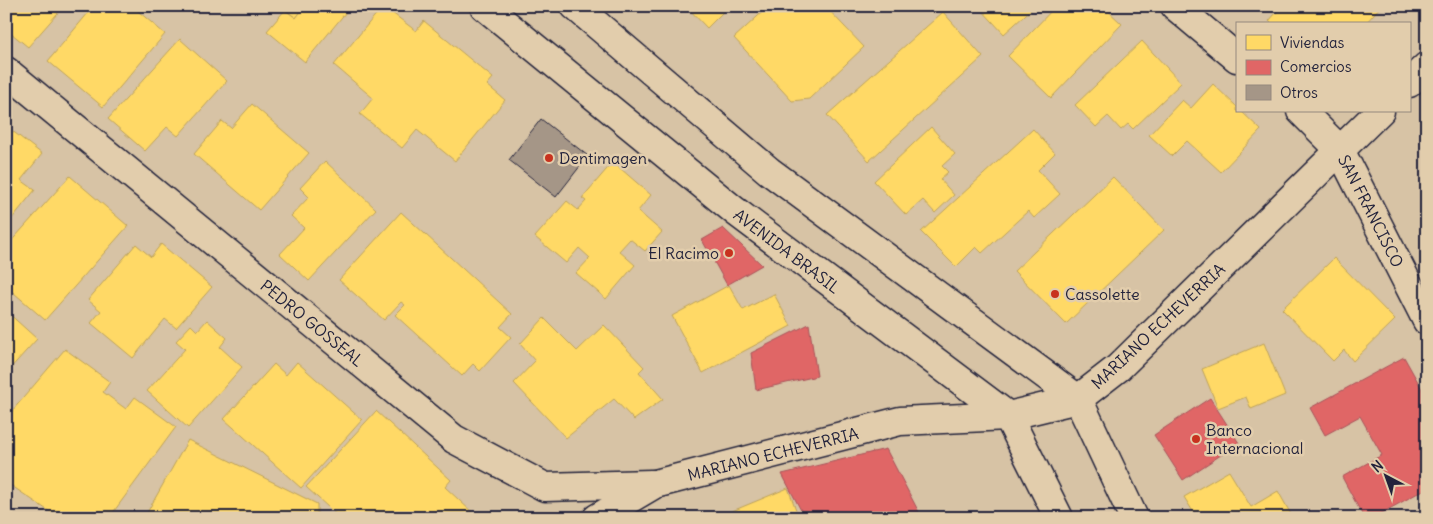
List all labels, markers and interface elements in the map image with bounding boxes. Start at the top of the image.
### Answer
legend [1236,22,1410,112]
text: Viviendas [1280,33,1345,52]
text: Comercios [1280,57,1352,76]
text: Otros [1280,83,1318,102]
place label: Dentimagen [559,148,647,168]
street label: SAN FRANCISCO [1334,151,1408,271]
marker: Dentimagen [543,152,555,164]
street label: AVENIDA BRASIL [730,204,844,298]
place label: El Racimo [648,243,719,263]
marker: El Racimo [723,247,735,259]
street label: MARIANO ECHEVERRIA [1087,259,1229,393]
street label: PEDRO GOSSEAL [256,275,368,371]
place label: Cassolette [1065,284,1140,304]
marker: Cassolette [1049,288,1061,300]
place label: Banco Internacional [1206,420,1303,458]
street label: MARIANO ECHEVERRIA [685,423,861,485]
marker: Banco Internacional [1190,433,1202,445]
north arrow [1360,452,1410,502]
text: N [1368,456,1387,476]

